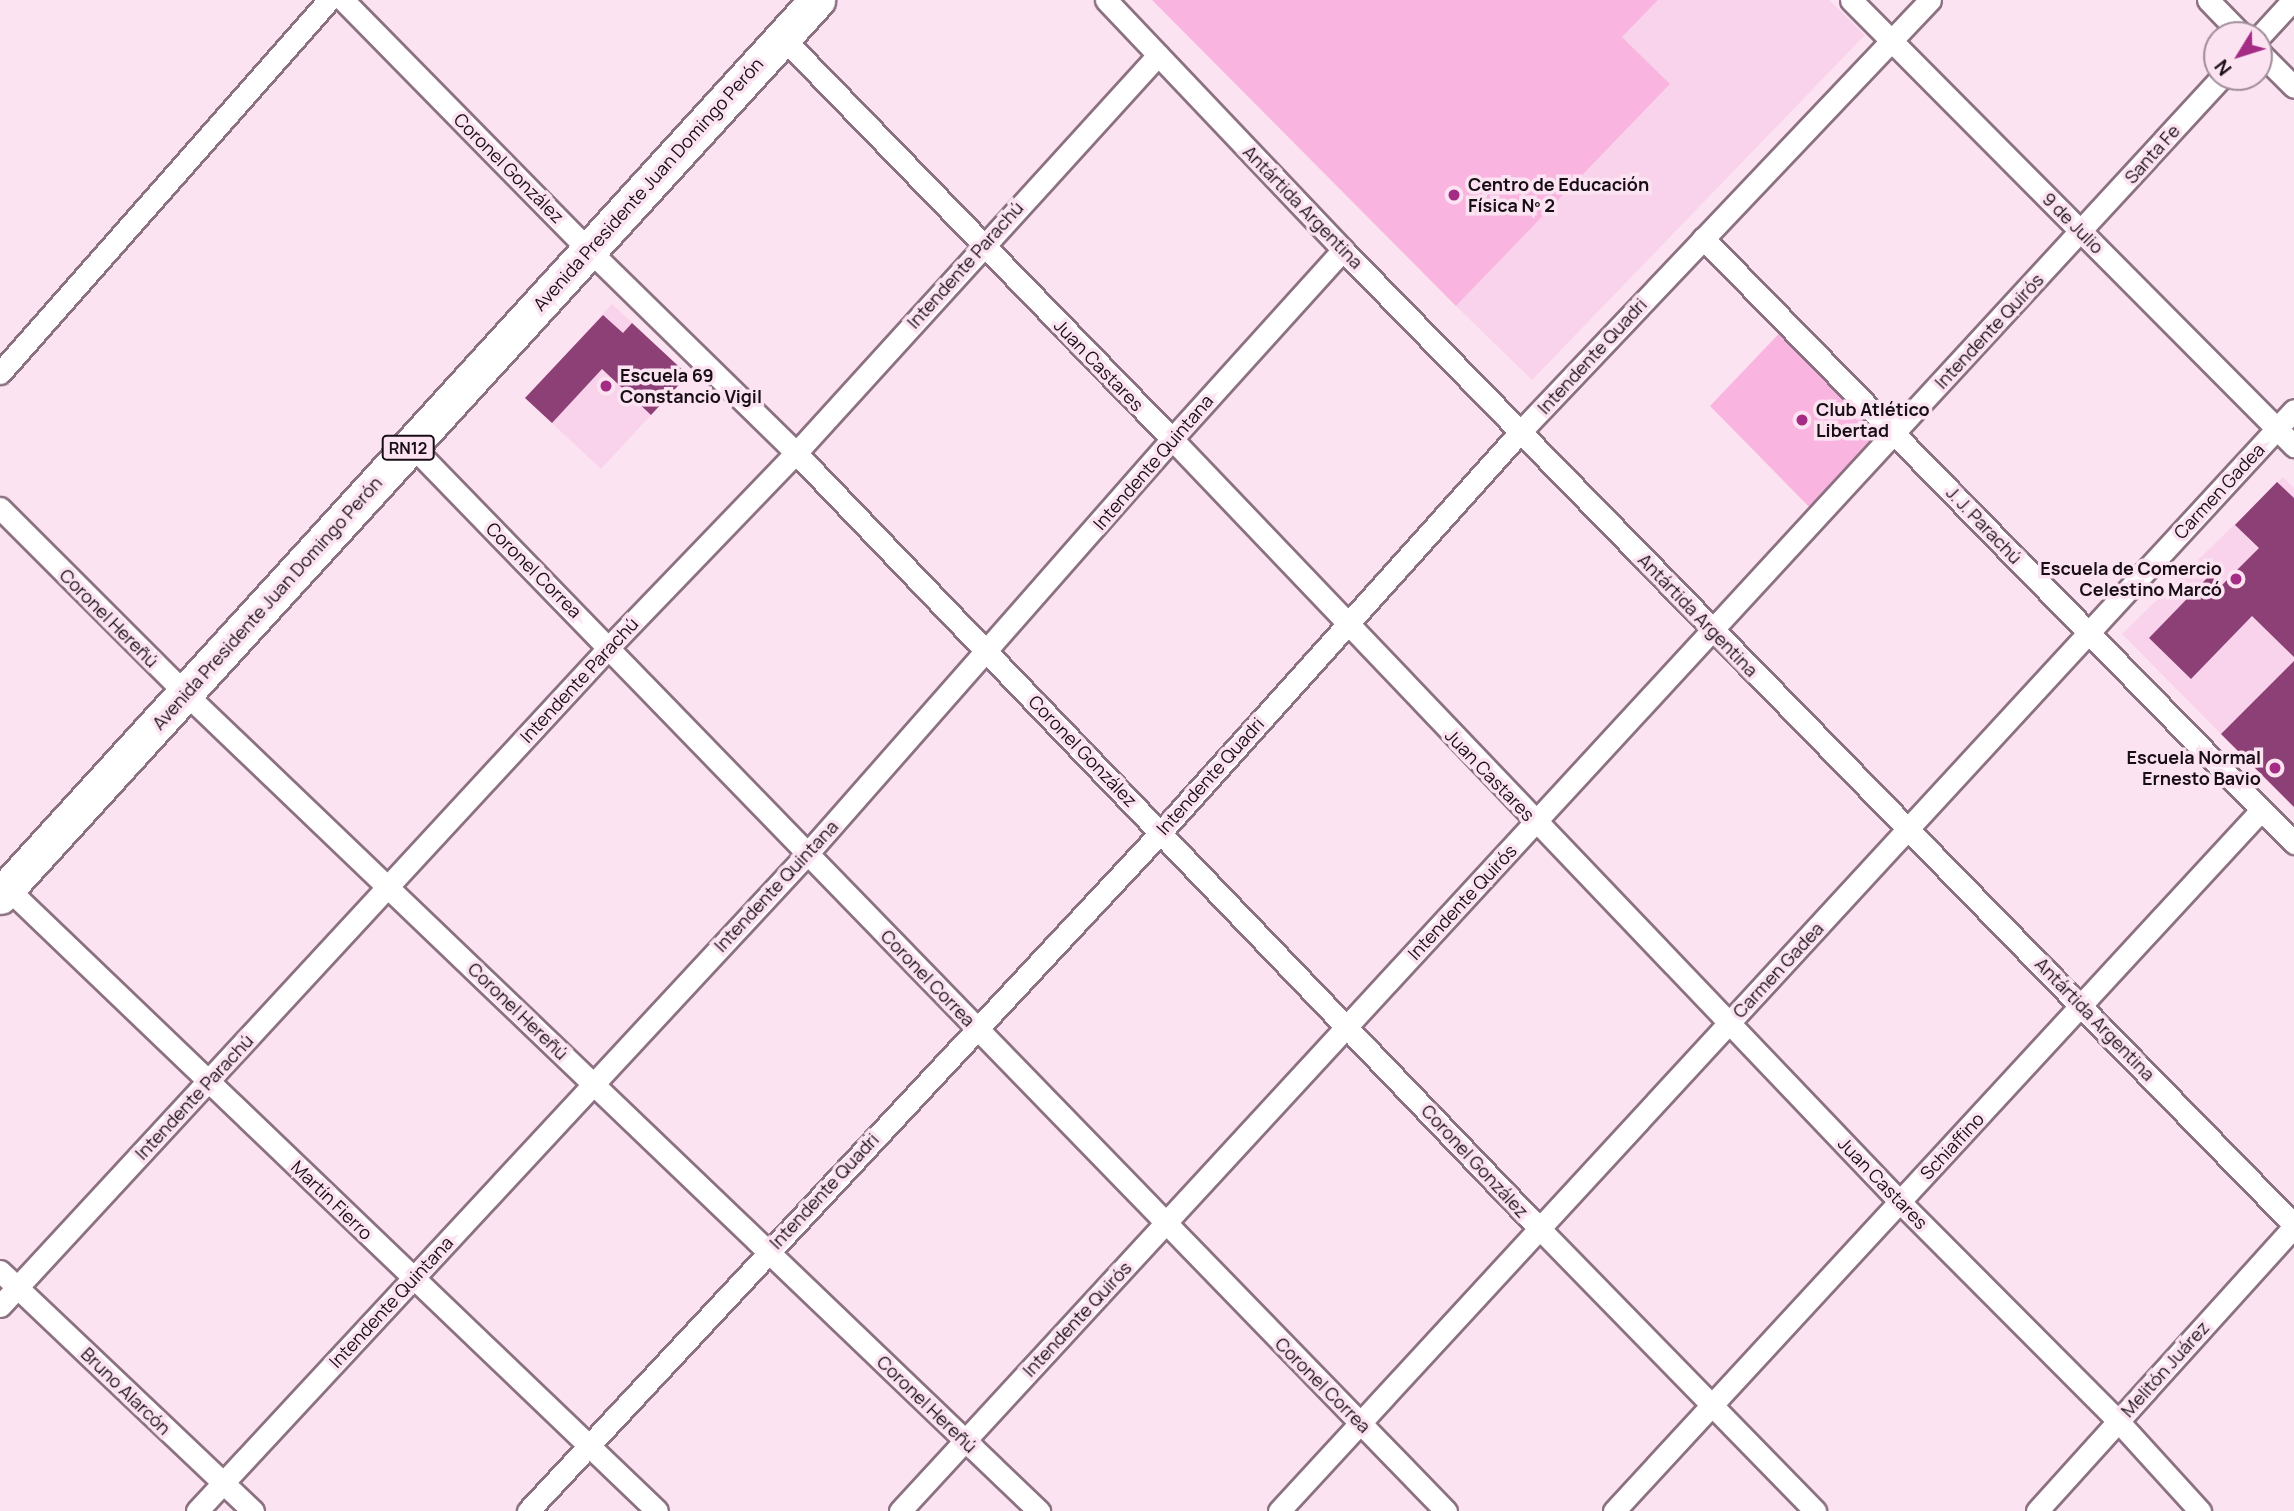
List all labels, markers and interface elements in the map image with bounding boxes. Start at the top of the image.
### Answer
north arrow [2203,21,2273,91]
street label: Avenida Presidente Juan Domingo Perón [529,53,767,315]
text: N [2209,54,2237,81]
street label: Coronel González [449,108,569,228]
street label: Santa Fe [2120,120,2184,188]
street label: Antártida Argentina [1239,141,1367,273]
place label: Centro de Educación Física Nº 2 [1468,174,1649,216]
marker: Centro de Educación Física Nº 2 [1446,187,1462,203]
street label: 9 de Julio [2038,188,2108,258]
street label: Intendente Parachú [902,197,1028,333]
street label: Intendente Quirós [1930,269,2048,393]
street label: Intendente Quadri [1533,294,1651,418]
street label: Juan Castares [1050,315,1148,415]
place label: Escuela 69 Constancio Vigil [620,365,762,408]
marker: Escuela 69 Constancio Vigil [598,378,614,394]
street label: Intendente Quintana [1089,390,1217,534]
place label: Club Atlético Libertad [1816,399,1930,442]
marker: Club Atlético Libertad [1794,412,1810,428]
road number: RN12 [380,436,436,461]
street label: Carmen Gadea [2169,439,2269,543]
street label: Avenida Presidente Juan Domingo Perón [148,472,386,734]
street label: J. J. Parachú [1942,482,2026,568]
street label: Coronel Correa [482,518,586,622]
street label: Antártida Argentina [1634,549,1762,681]
place label: Escuela de Comercio Celestino Marcó [2040,558,2222,600]
street label: Coronel Hereñú [55,564,163,672]
marker: Escuela de Comercio Celestino Marcó [2228,571,2244,587]
street label: Intendente Parachú [515,613,643,747]
street label: Coronel González [1024,691,1142,811]
street label: Intendente Quadri [1152,713,1268,839]
street label: Juan Castares [1441,725,1539,825]
place label: Escuela Normal Ernesto Bavio [2126,747,2261,790]
marker: Escuela Normal Ernesto Bavio [2267,760,2283,776]
street label: Intendente Quintana [710,816,842,956]
street label: Intendente Quirós [1403,840,1521,964]
street label: Carmen Gadea [1728,918,1828,1022]
street label: Coronel Correa [876,925,980,1031]
street label: Antártida Argentina [2031,953,2159,1085]
street label: Coronel Hereñú [464,958,572,1064]
street label: Intendente Parachú [130,1030,258,1164]
street label: Coronel González [1417,1100,1533,1222]
street label: Schiaffino [1916,1108,1988,1184]
street label: Intendente Quadri [765,1129,883,1253]
street label: Juan Castares [1834,1133,1932,1233]
street label: Martín Fierro [287,1156,377,1244]
street label: Intendente Quintana [325,1232,457,1372]
street label: Intendente Quirós [1018,1257,1136,1381]
street label: Melitón Juárez [2116,1317,2214,1421]
street label: Coronel Correa [1271,1333,1375,1437]
street label: Bruno Alarcón [77,1343,175,1439]
street label: Coronel Hereñú [873,1351,981,1457]

